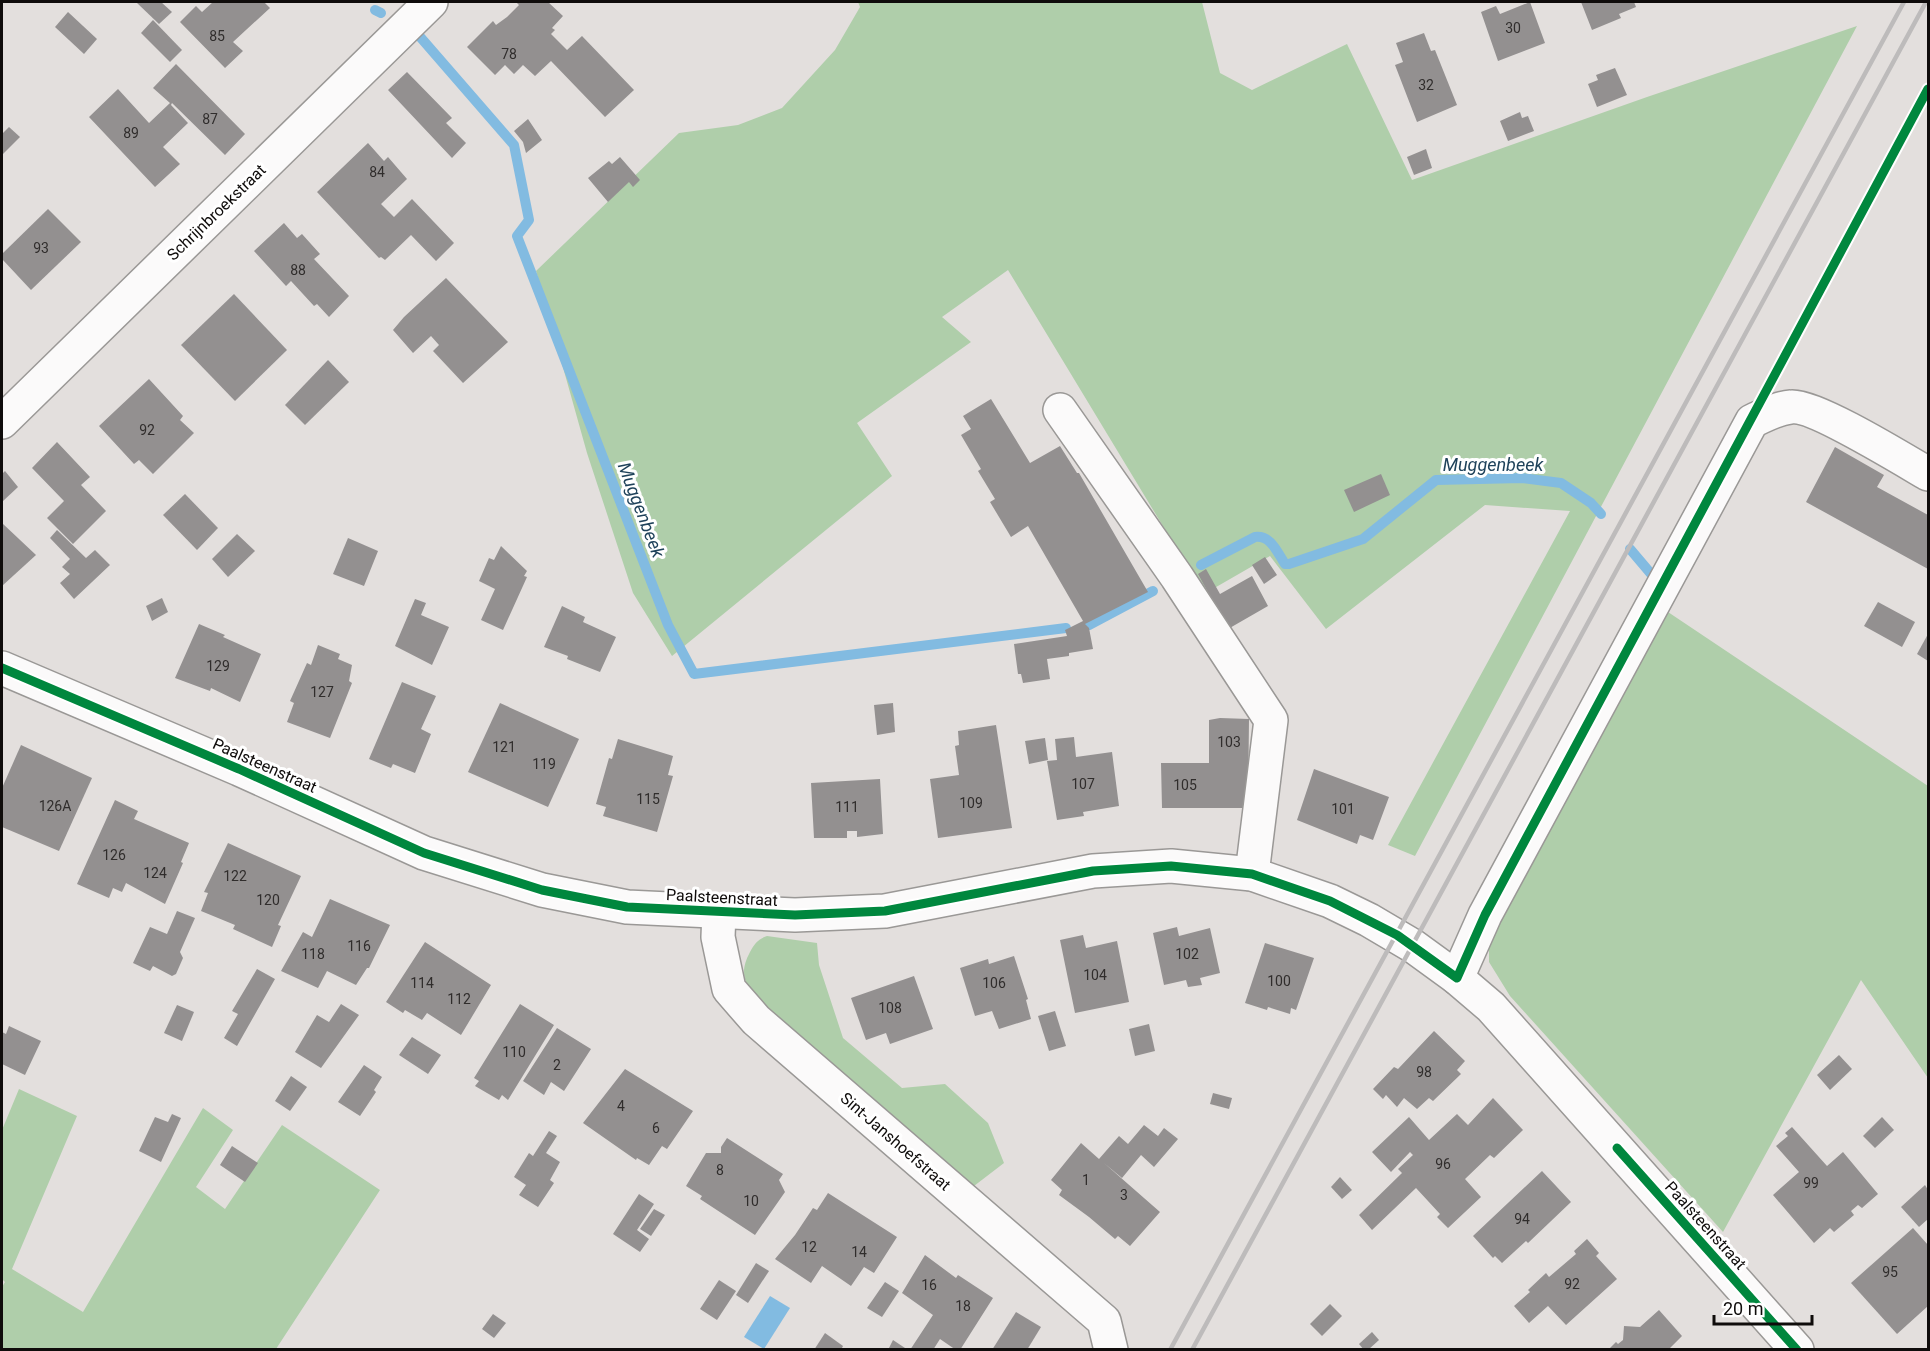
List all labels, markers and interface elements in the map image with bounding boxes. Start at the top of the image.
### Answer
house number: 30 [1505,20,1521,36]
house number: 85 [209,28,225,44]
house number: 78 [501,46,517,62]
house number: 32 [1418,77,1434,93]
house number: 87 [202,111,218,127]
house number: 89 [123,125,139,141]
street label: Schrijnbroekstraat [163,160,270,264]
house number: 84 [369,164,385,180]
house number: 93 [33,240,49,256]
house number: 88 [290,262,306,278]
house number: 92 [139,422,155,438]
water label: Muggenbeek [1443,454,1544,475]
water label: Muggenbeek [614,459,670,562]
house number: 129 [206,658,230,674]
house number: 127 [310,684,334,700]
street label: Paalsteenstraat [210,734,320,797]
house number: 103 [1217,734,1241,750]
house number: 121 [492,739,516,755]
house number: 119 [532,756,556,772]
house number: 107 [1071,776,1095,792]
house number: 105 [1173,777,1197,793]
house number: 115 [636,791,660,807]
house number: 109 [959,795,983,811]
house number: 126A [39,798,71,814]
house number: 111 [835,799,859,815]
house number: 101 [1331,801,1355,817]
house number: 126 [102,847,126,863]
house number: 124 [143,865,167,881]
house number: 122 [223,868,247,884]
street label: Paalsteenstraat [666,885,778,910]
house number: 120 [256,892,280,908]
house number: 116 [347,938,371,954]
house number: 118 [301,946,325,962]
house number: 102 [1175,946,1199,962]
house number: 104 [1083,967,1107,983]
house number: 100 [1267,973,1291,989]
house number: 114 [410,975,434,991]
house number: 106 [982,975,1006,991]
house number: 112 [447,991,471,1007]
house number: 108 [878,1000,902,1016]
house number: 110 [502,1044,526,1060]
house number: 2 [553,1057,561,1073]
house number: 98 [1416,1064,1432,1080]
street label: Sint-Janshoefstraat [837,1088,955,1194]
house number: 4 [617,1098,625,1114]
house number: 6 [652,1120,660,1136]
house number: 96 [1435,1156,1451,1172]
house number: 8 [716,1162,724,1178]
house number: 1 [1082,1172,1090,1188]
house number: 99 [1803,1175,1819,1191]
street label: Paalsteenstraat [1661,1177,1750,1273]
house number: 3 [1120,1187,1128,1203]
house number: 10 [743,1193,759,1209]
house number: 94 [1514,1211,1530,1227]
house number: 12 [801,1239,817,1255]
house number: 14 [851,1244,867,1260]
house number: 95 [1882,1264,1898,1280]
house number: 92 [1564,1276,1580,1292]
house number: 16 [921,1277,937,1293]
scale bar [1714,1288,1812,1326]
house number: 18 [955,1298,971,1314]
text: 20 m [1723,1298,1763,1319]

